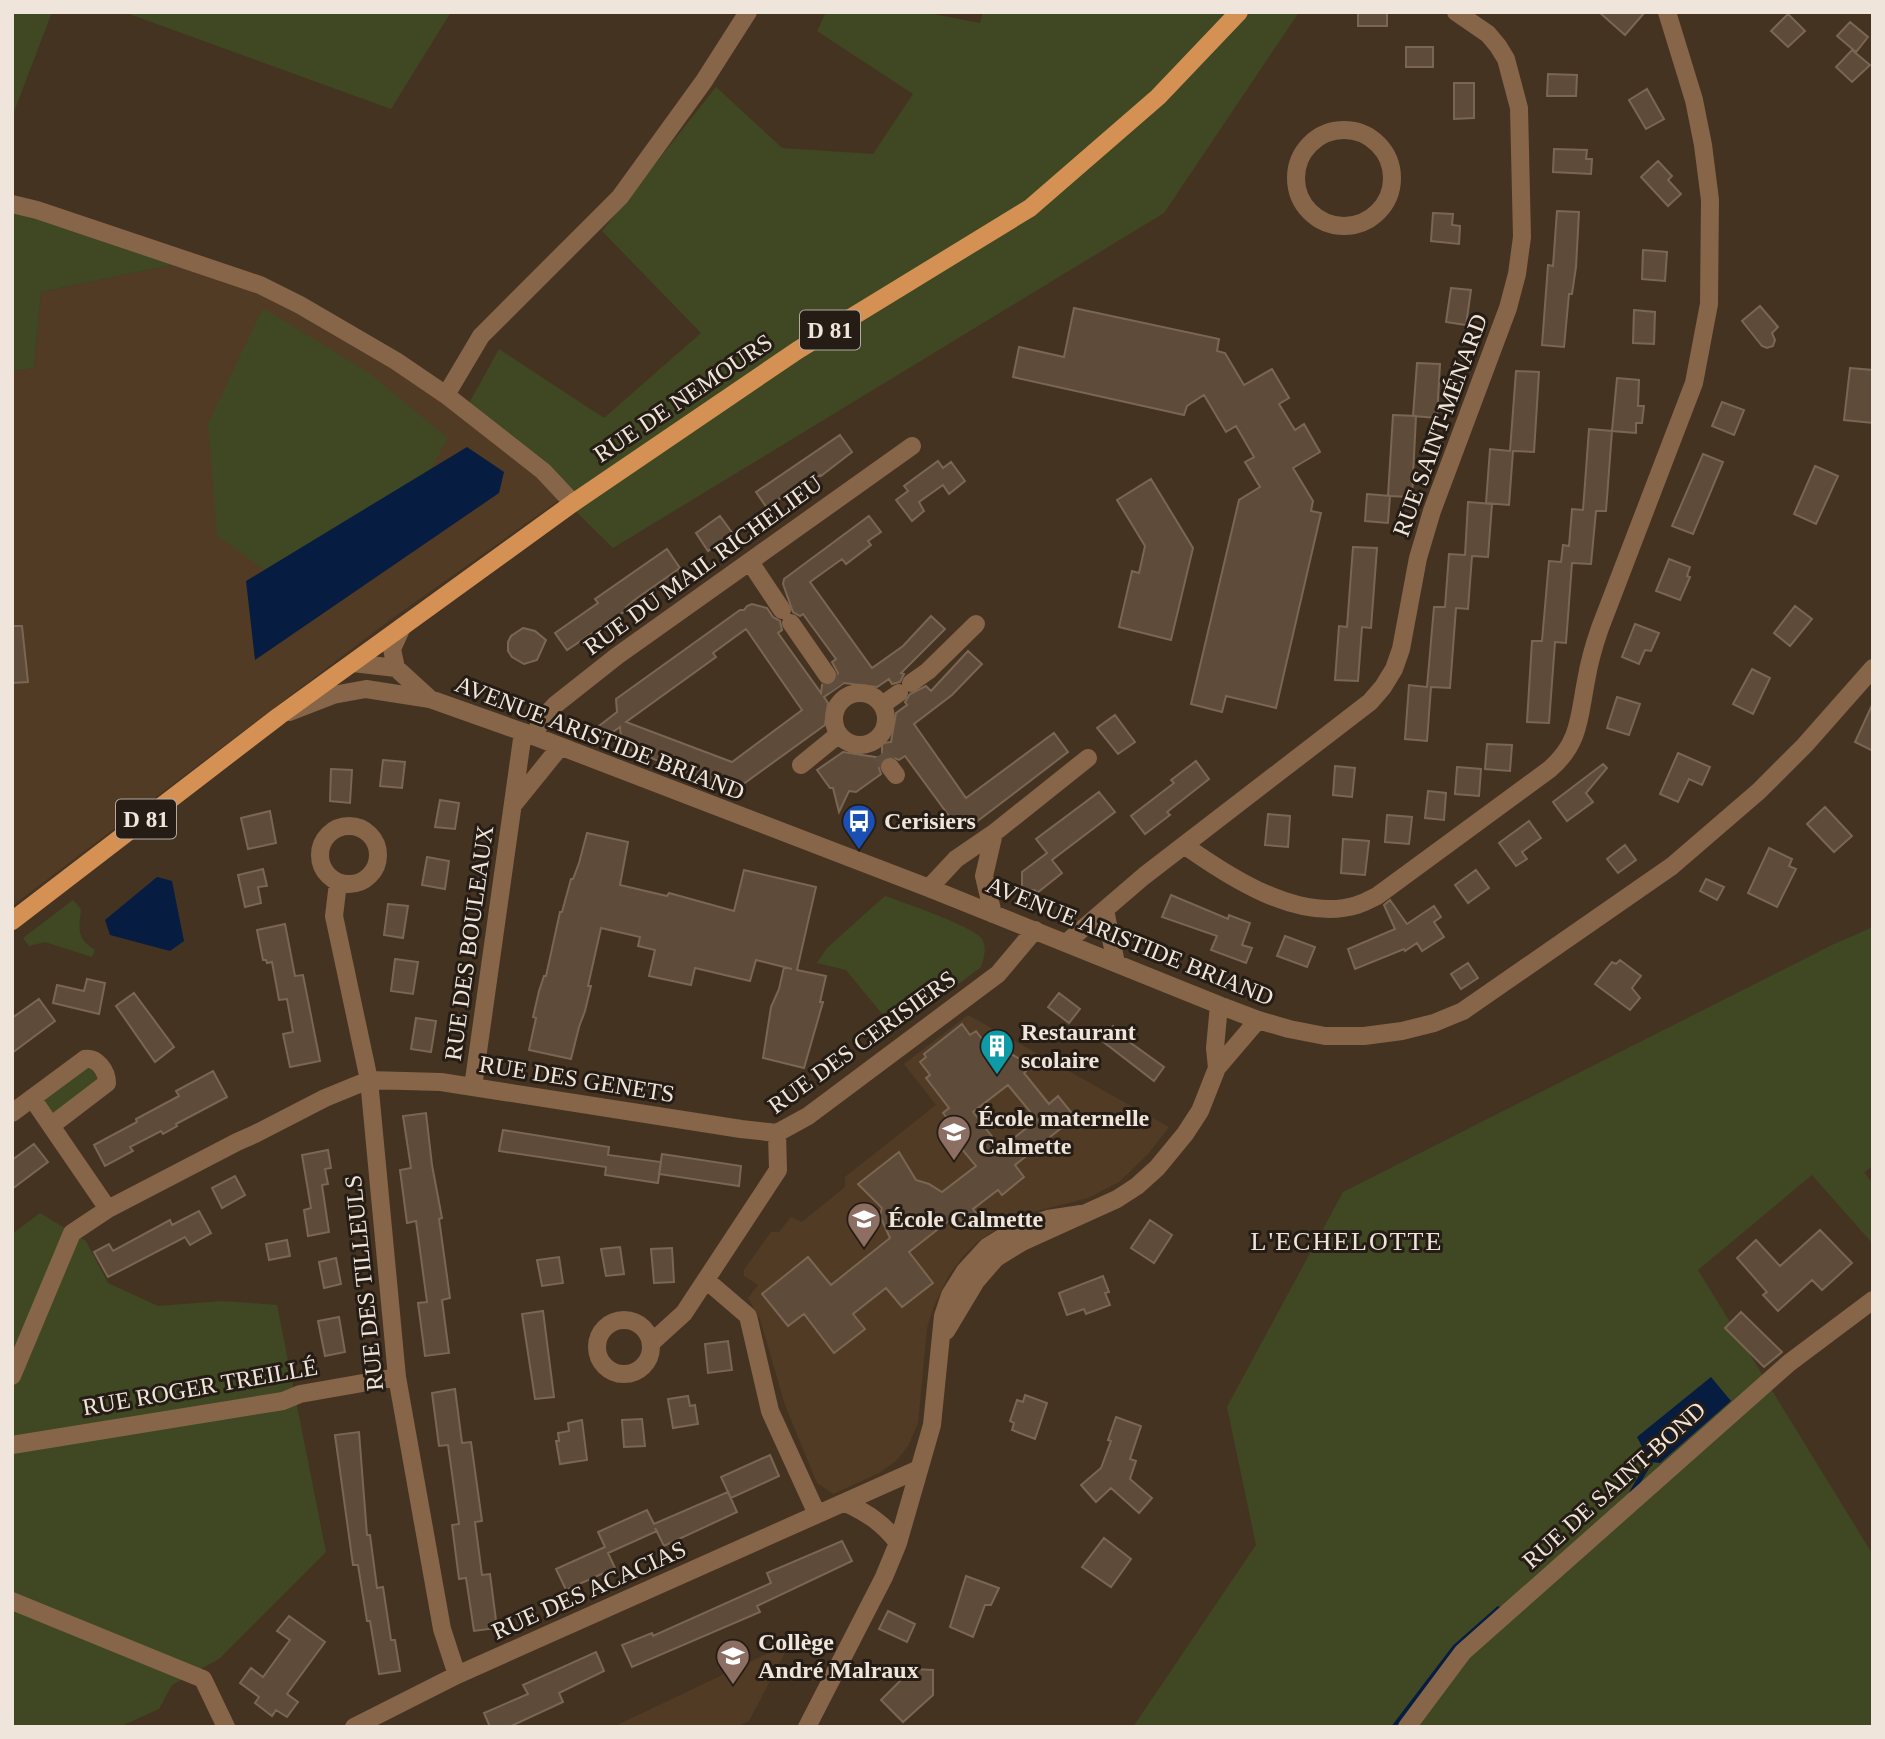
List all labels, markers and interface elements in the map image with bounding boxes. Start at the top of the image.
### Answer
road number: D 81 [800,310,860,350]
street label: RUE SAINT-MÉNARD [1388,310,1492,540]
street label: RUE DE NEMOURS [589,329,777,467]
street label: RUE DU MAIL RICHELIEU [579,470,827,660]
street label: AVENUE ARISTIDE BRIAND [452,671,748,805]
road number: D 81 [116,800,176,838]
bus stop icon: Cerisiers [840,802,878,851]
place label: Cerisiers [884,808,976,834]
street label: RUE DES BOULEAUX [440,824,498,1062]
street label: AVENUE ARISTIDE BRIAND [983,871,1277,1011]
street label: RUE DES CERISIERS [763,965,961,1119]
place label: Restaurant scolaire [1021,1019,1136,1073]
building icon: Restaurant scolaire [978,1027,1016,1076]
street label: RUE DES GENETS [478,1051,676,1107]
place label: École maternelle Calmette [978,1105,1150,1159]
school or university icon: École maternelle Calmette [935,1113,973,1162]
street label: RUE DES TILLEULS [340,1174,388,1392]
school or university icon: École Calmette [845,1200,883,1249]
place label: École Calmette [888,1206,1044,1232]
district label: L'ECHELOTTE [1251,1227,1443,1256]
street label: RUE ROGER TREILLÉ [80,1354,320,1420]
street label: RUE DE SAINT-BOND [1517,1396,1711,1574]
street label: RUE DES ACACIAS [488,1536,690,1644]
place label: Collège André Malraux [758,1629,919,1683]
school or university icon: Collège André Malraux [714,1637,752,1686]

